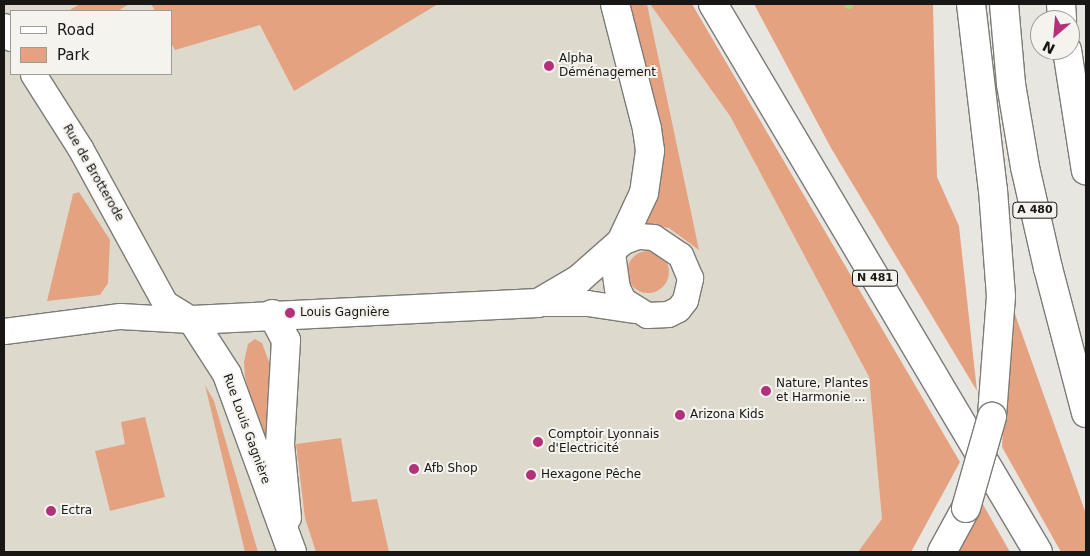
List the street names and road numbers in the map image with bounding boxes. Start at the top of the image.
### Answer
street label: Rue de Brotterode [59,122,127,224]
road number: A 480 [1011,202,1059,218]
road number: N 481 [851,270,899,286]
street label: Rue Louis Gagnière [219,372,273,486]

